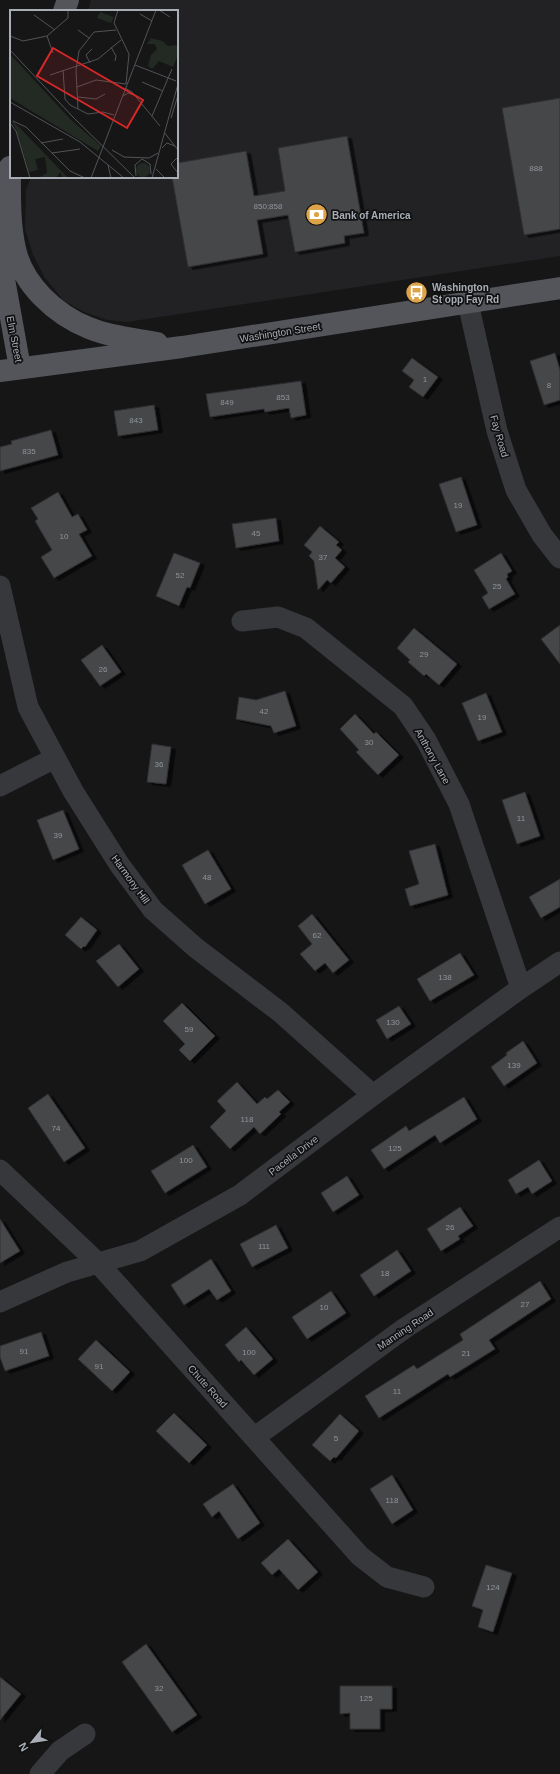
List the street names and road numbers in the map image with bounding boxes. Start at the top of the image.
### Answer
street label: Elm Street [5,315,24,363]
street label: Washington Street [239,321,322,344]
street label: Fay Road [488,414,511,458]
street label: Anthony Lane [413,727,453,786]
street label: Harmony Hill [109,853,152,906]
street label: Pacella Drive [266,1133,320,1178]
street label: Manning Road [375,1307,435,1352]
street label: Chute Road [186,1363,230,1410]

